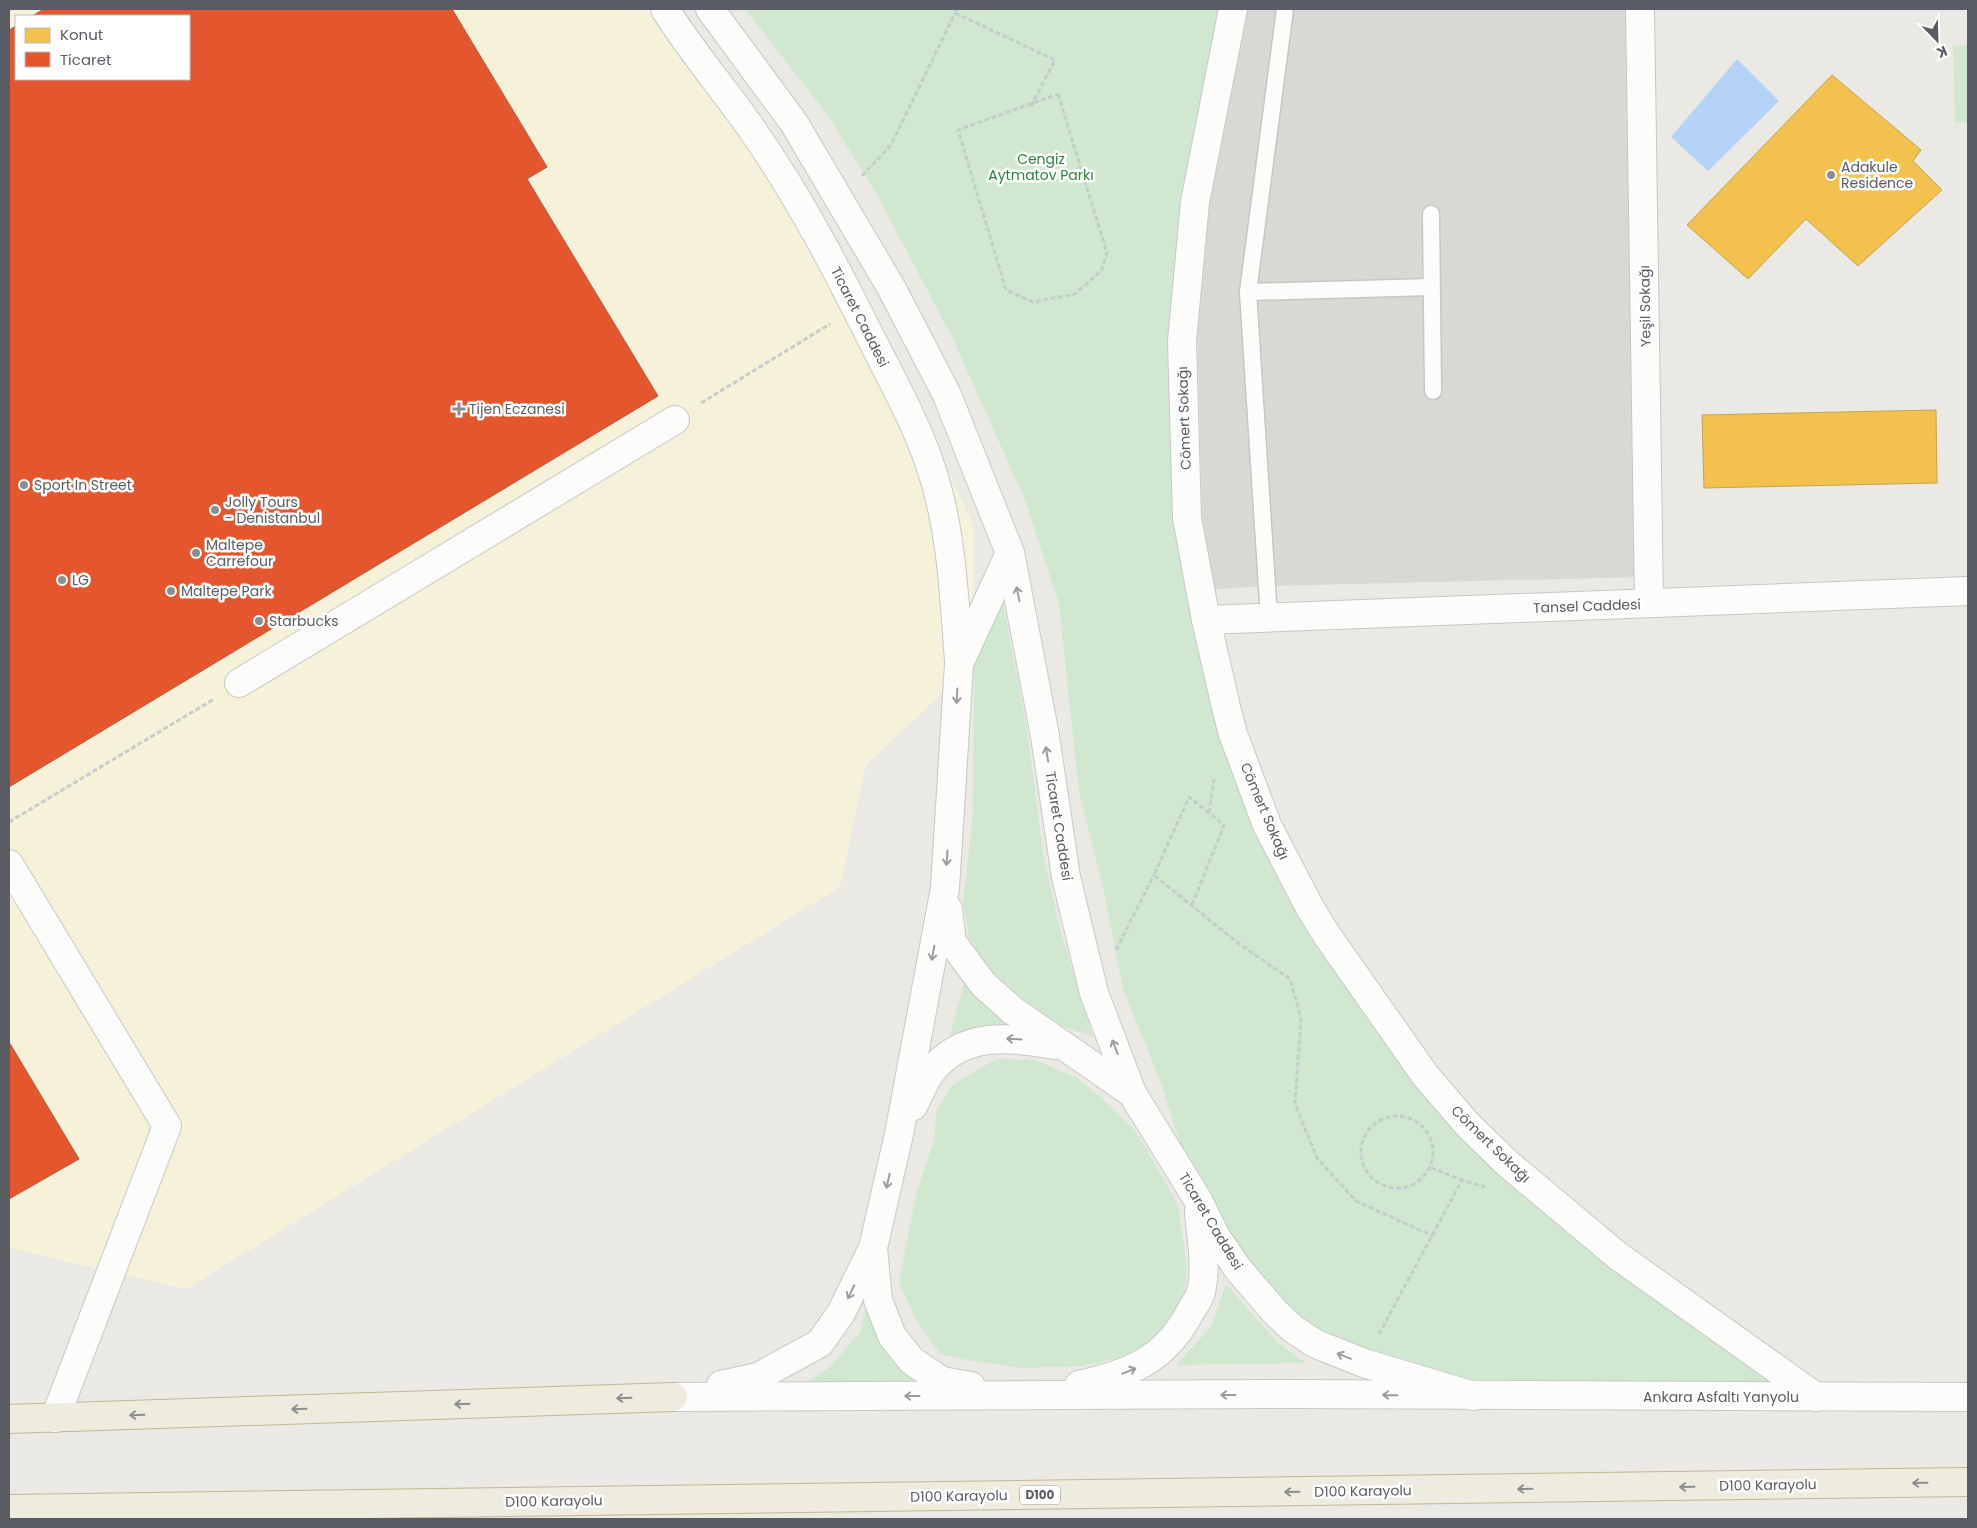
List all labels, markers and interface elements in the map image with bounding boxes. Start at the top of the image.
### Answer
legend [15,15,190,80]
north arrow [1912,15,1962,65]
text: Konut [60,24,103,45]
text: K [1933,41,1950,63]
text: Ticaret [60,49,111,70]
park label: Cengiz Aytmatov Parkı [988,149,1094,185]
place label: Adakule Residence [1841,157,1914,193]
marker: Adakule Residence [1825,169,1837,181]
street label: Ticaret Caddesi [826,263,894,371]
street label: Yeşil Sokağı [1634,265,1656,347]
street label: Cömert Sokağı [1172,366,1196,470]
place label: Tijen Eczanesi [469,399,565,419]
marker: Tijen Eczanesi [453,403,465,415]
place label: Sport In Street [34,475,132,495]
marker: Sport In Street [18,479,30,491]
place label: Jolly Tours - Denistanbul [225,492,320,528]
marker: Jolly Tours - Denistanbul [209,504,221,516]
place label: Maltepe Carrefour [206,535,273,571]
marker: Maltepe Carrefour [190,547,202,559]
place label: LG [72,570,89,590]
marker: LG [56,574,68,586]
place label: Maltepe Park [181,581,272,601]
marker: Maltepe Park [165,585,177,597]
one-way arrow [1012,586,1022,602]
street label: Tansel Caddesi [1533,594,1641,618]
place label: Starbucks [269,611,338,631]
marker: Starbucks [253,615,265,627]
one-way arrow [953,687,962,703]
one-way arrow [1042,746,1052,762]
street label: Cömert Sokağı [1236,759,1294,863]
street label: Ticaret Caddesi [1040,770,1078,882]
one-way arrow [942,850,951,866]
one-way arrow [927,944,937,960]
one-way arrow [1006,1035,1022,1044]
one-way arrow [1110,1040,1119,1056]
street label: Cömert Sokağı [1447,1101,1535,1187]
street label: Ticaret Caddesi [1174,1169,1248,1273]
one-way arrow [883,1173,892,1189]
one-way arrow [846,1284,855,1299]
one-way arrow [1337,1351,1352,1360]
one-way arrow [1120,1366,1136,1375]
street label: Ankara Asfaltı Yanyolu [1643,1387,1799,1407]
one-way arrow [1220,1390,1236,1400]
one-way arrow [1383,1390,1399,1400]
one-way arrow [904,1391,920,1401]
one-way arrow [616,1393,632,1403]
one-way arrow [454,1399,470,1408]
one-way arrow [292,1405,308,1414]
one-way arrow [129,1410,146,1420]
street label: D100 Karayolu [1719,1474,1817,1496]
one-way arrow [1912,1478,1928,1487]
street label: D100 Karayolu [1314,1480,1412,1502]
one-way arrow [1679,1482,1696,1492]
one-way arrow [1517,1484,1533,1494]
street label: D100 Karayolu [910,1485,1008,1507]
road number: D100 [1020,1486,1060,1504]
one-way arrow [1284,1487,1300,1497]
street label: D100 Karayolu [505,1490,603,1512]

